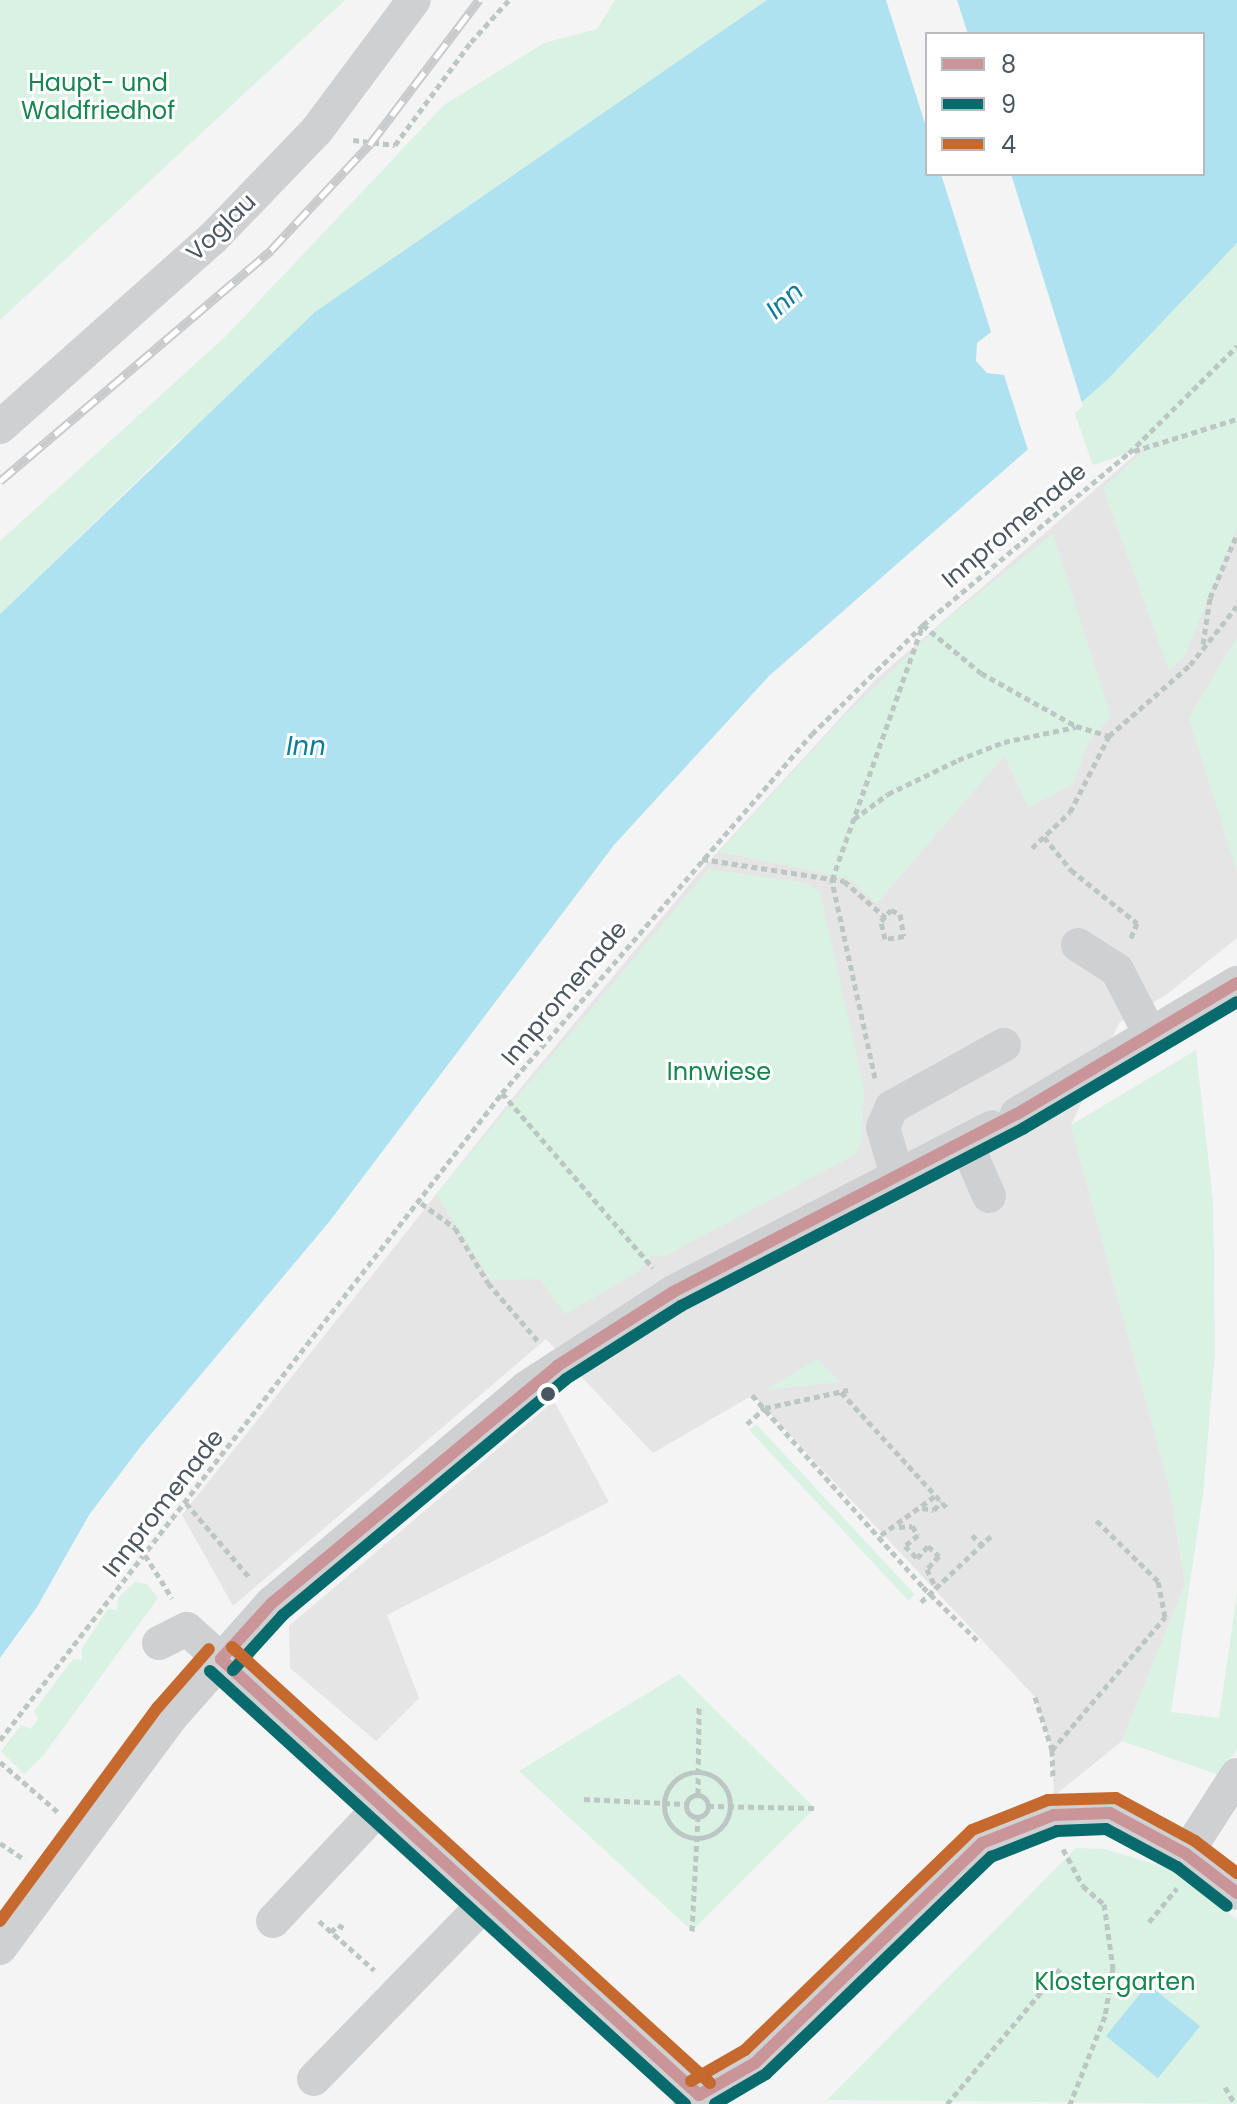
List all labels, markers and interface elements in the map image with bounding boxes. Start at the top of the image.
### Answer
legend [925,32,1205,176]
text: 8 [1001,48,1016,81]
park label: Haupt- und Waldfriedhof [21,69,175,125]
text: 9 [1001,88,1016,121]
text: 4 [1001,128,1016,161]
street label: Voglau [180,187,262,267]
water label: Inn [760,276,810,326]
street label: Innpromenade [936,456,1092,594]
water label: Inn [286,731,326,763]
street label: Innpromenade [495,915,633,1071]
park label: Innwiese [667,1058,771,1086]
unlabelled marker [540,1386,556,1402]
street label: Innpromenade [96,1423,230,1583]
park label: Klostergarten [1034,1968,1196,1996]

